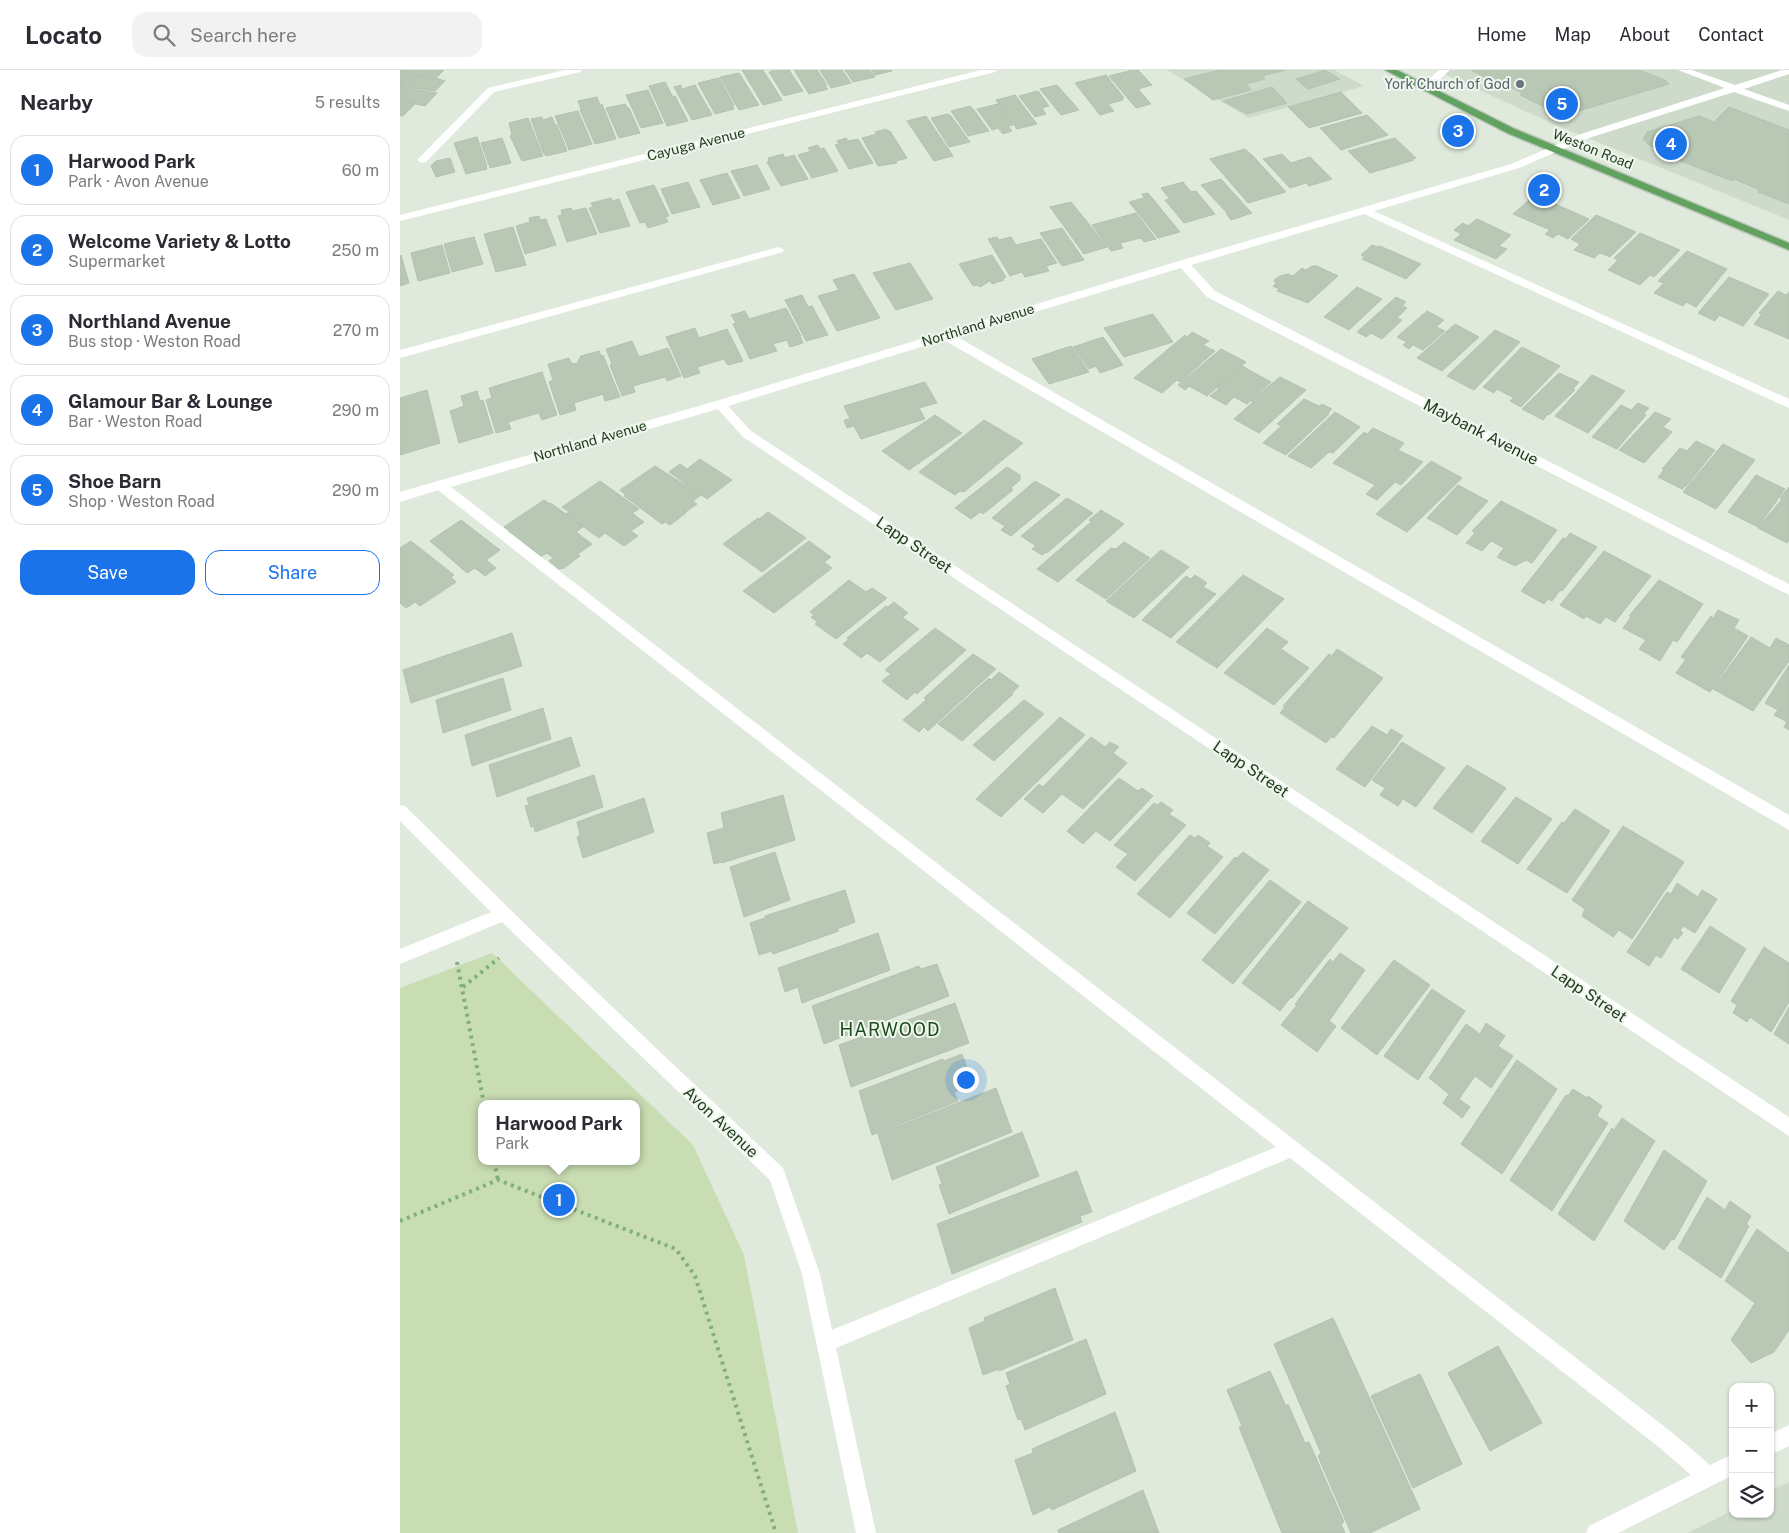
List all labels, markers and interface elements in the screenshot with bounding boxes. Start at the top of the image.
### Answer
search box [132,12,482,57]
text: Locato [25,21,102,49]
icon: search [150,21,178,49]
text: Search here [190,24,297,46]
text: Home [1477,24,1527,45]
text: Map [1555,24,1591,45]
text: About [1619,24,1670,45]
text: Contact [1698,24,1764,45]
place label: York Church of God [1385,76,1510,92]
marker: York Church of God [1514,78,1526,90]
pin: 5 [1546,85,1578,123]
text: Nearby [20,90,93,115]
text: 5 results [315,93,380,112]
pin: 3 [1442,112,1474,150]
street label: Cayuga Avenue [645,124,747,164]
pin: 4 [1655,125,1687,163]
street label: Weston Road [1550,126,1636,172]
text: Harwood Park [68,150,196,172]
text: 1 [34,161,40,180]
text: 60 m [342,161,379,180]
pin: 2 [1528,171,1560,209]
text: Park · Avon Avenue [68,172,209,191]
text: Welcome Variety & Lotto [68,230,291,252]
text: 2 [32,241,42,260]
text: 250 m [332,241,379,260]
text: Supermarket [68,252,165,271]
street label: Northland Avenue [920,300,1036,350]
text: Northland Avenue [68,310,231,332]
text: 3 [32,321,42,340]
text: 270 m [333,321,379,340]
text: Bus stop · Weston Road [68,332,241,351]
text: Glamour Bar & Lounge [68,390,273,412]
street label: Maybank Avenue [1420,395,1542,469]
text: 4 [32,401,42,420]
text: 290 m [332,401,379,420]
text: Bar · Weston Road [68,412,202,431]
street label: Northland Avenue [532,417,648,465]
text: Shoe Barn [68,470,161,492]
text: 5 [32,481,42,500]
text: 290 m [332,481,379,500]
text: Shop · Weston Road [68,492,215,511]
street label: Lapp Street [872,513,956,577]
button: Save [20,550,195,595]
button: Share [205,550,380,595]
street label: Lapp Street [1209,737,1293,801]
street label: Lapp Street [1547,962,1631,1026]
district label: HARWOOD [840,1019,940,1040]
your location [953,1067,979,1093]
street label: Avon Avenue [680,1083,762,1161]
popup [478,1100,640,1165]
text: Harwood Park [495,1112,623,1134]
text: Park [495,1134,529,1153]
pin: 1 [543,1181,575,1219]
map controls [1729,1383,1774,1518]
button: + [1729,1383,1774,1428]
button: − [1729,1428,1774,1473]
button: layers [1729,1473,1774,1518]

